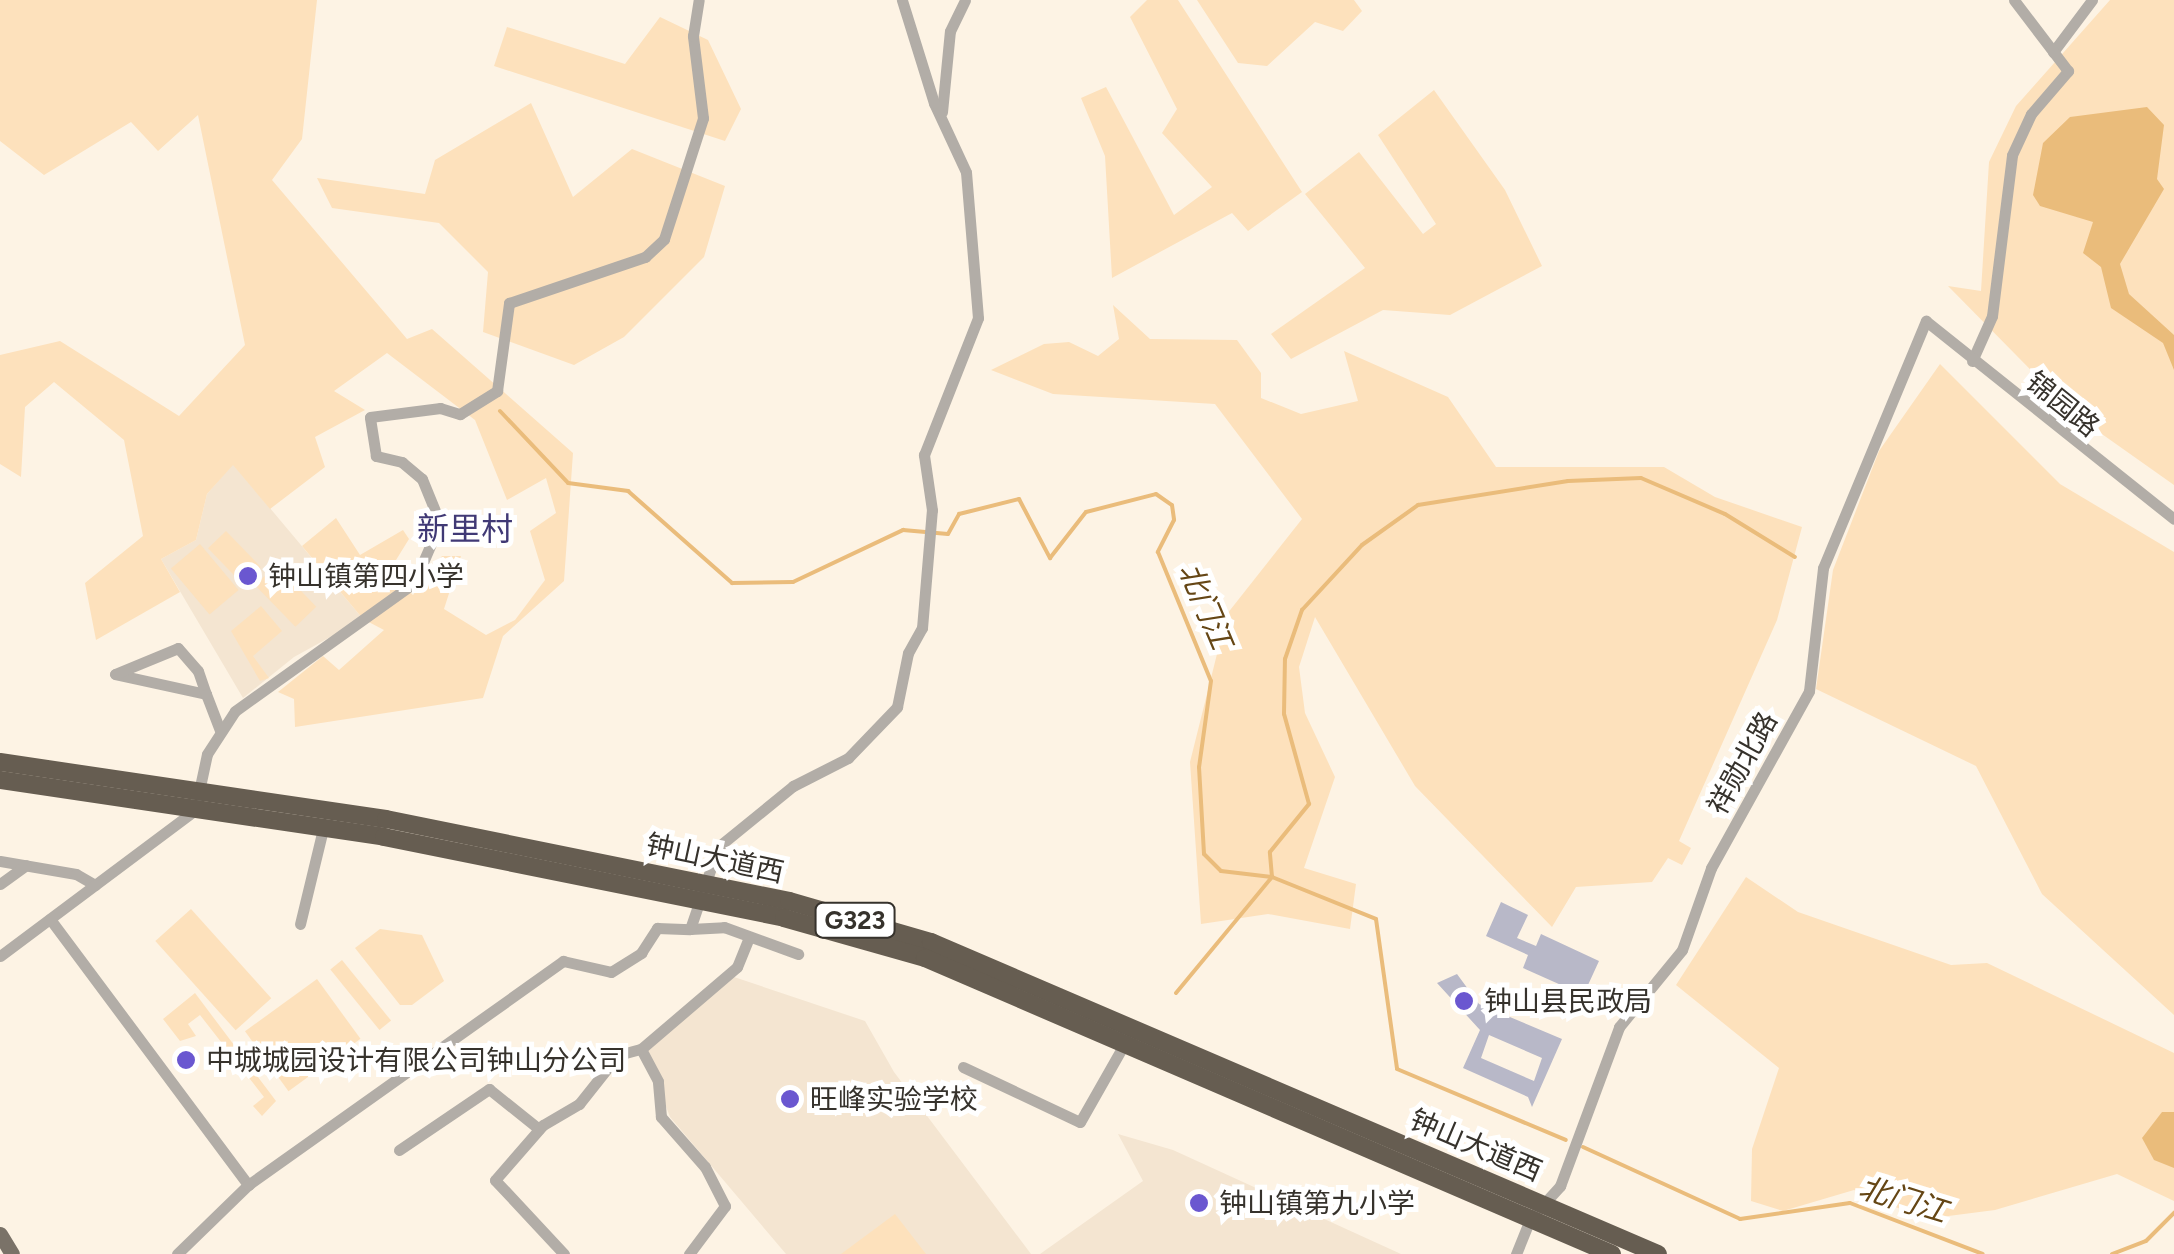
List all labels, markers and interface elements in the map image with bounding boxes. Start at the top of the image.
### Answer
street label: 锦园路 [2020,365,2106,443]
district label: 新里村 [417,510,513,548]
water label: 北门江 [1171,558,1239,654]
place label: 钟山镇第四小学 [268,559,464,593]
marker: 钟山镇第四小学 [237,565,259,587]
street label: 祥勋北路 [1700,706,1784,820]
street label: 钟山大道西 [643,827,787,889]
road number: G323 [812,900,898,940]
place label: 钟山县民政局 [1484,984,1652,1018]
marker: 钟山县民政局 [1453,990,1475,1012]
place label: 中城城园设计有限公司钟山分公司 [206,1043,626,1077]
marker: 中城城园设计有限公司钟山分公司 [175,1049,197,1071]
place label: 旺峰实验学校 [810,1082,978,1116]
marker: 旺峰实验学校 [779,1088,801,1110]
street label: 钟山大道西 [1405,1102,1547,1188]
water label: 北门江 [1855,1170,1951,1230]
place label: 钟山镇第九小学 [1219,1186,1415,1220]
marker: 钟山镇第九小学 [1188,1192,1210,1214]

